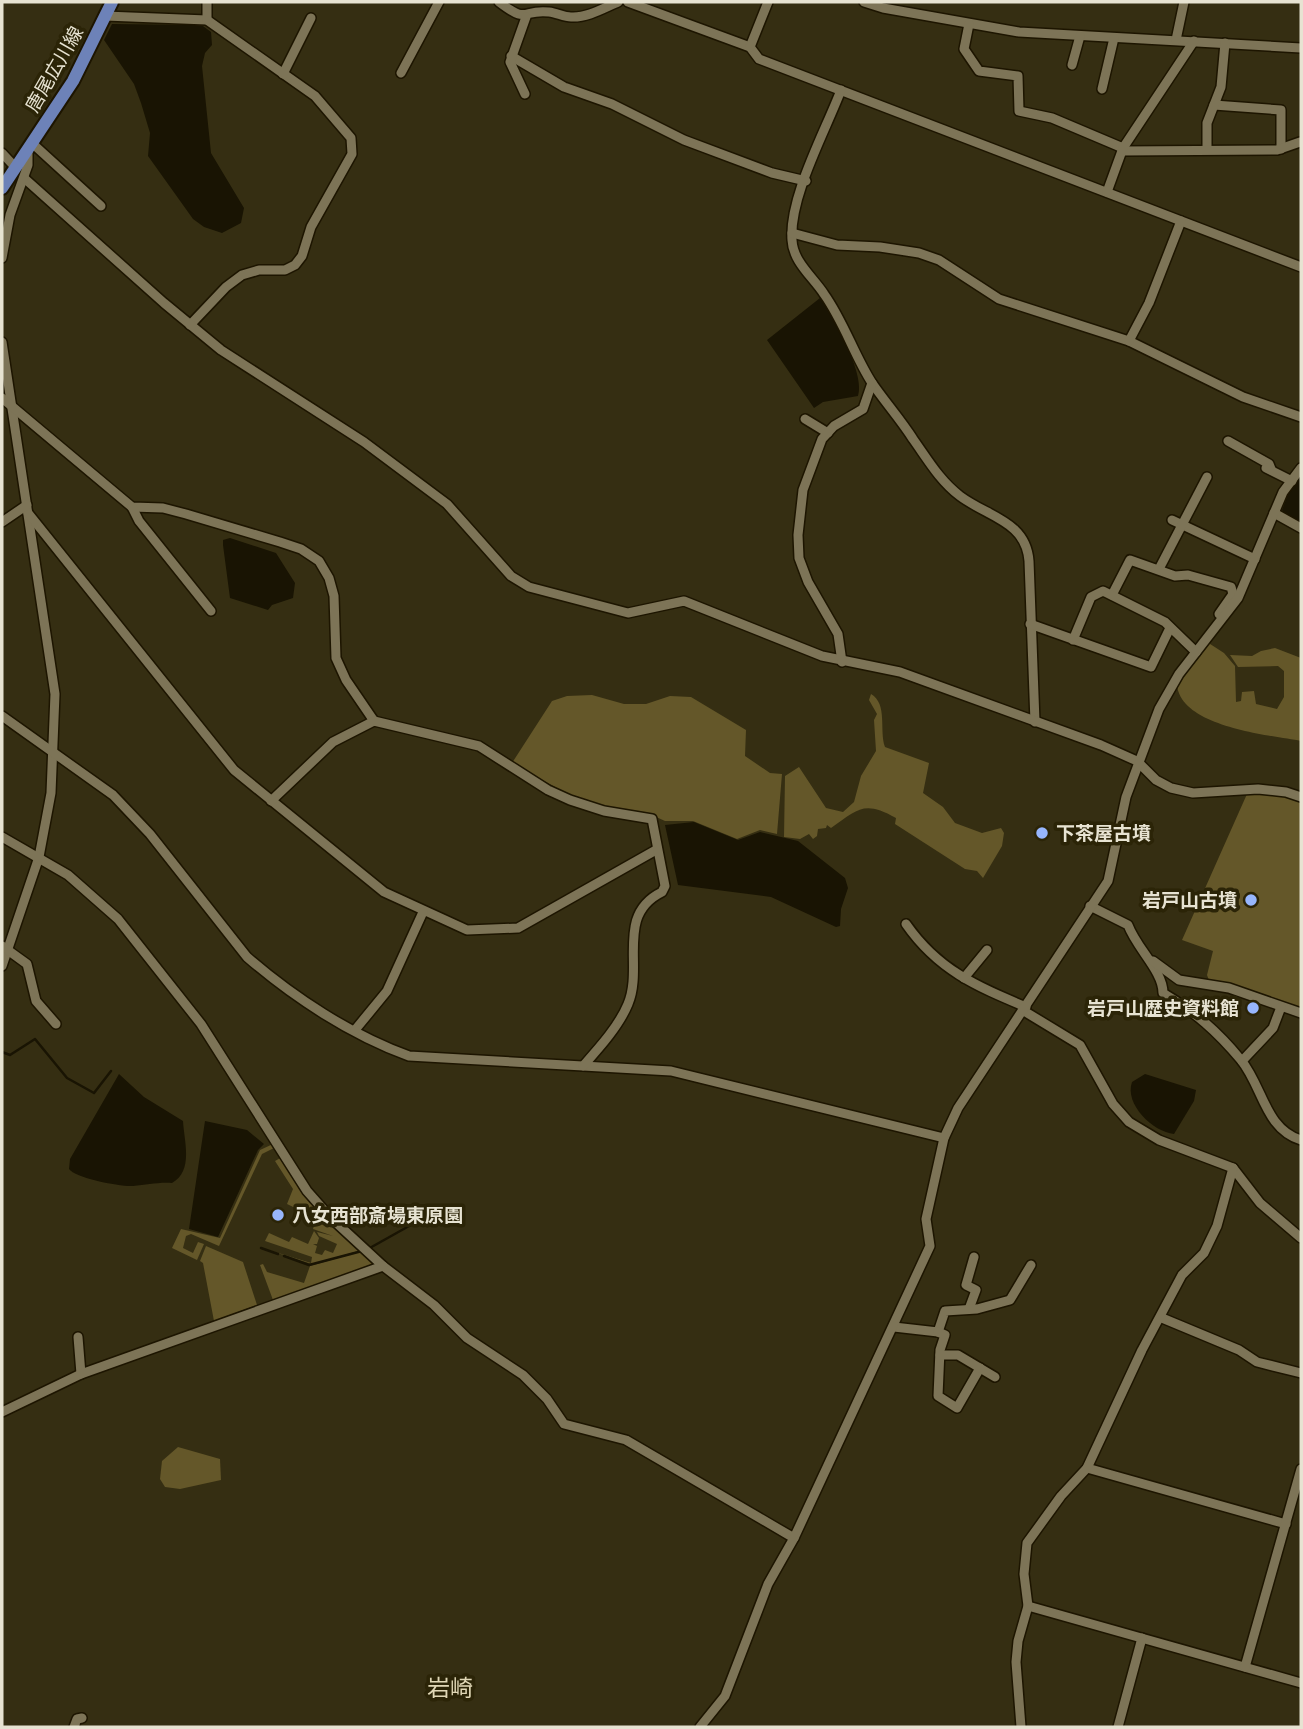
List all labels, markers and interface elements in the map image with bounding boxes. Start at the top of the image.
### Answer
street label: 唐尾広川線 [19,21,89,117]
place label: 下茶屋古墳 [1056,820,1151,846]
marker: 下茶屋古墳 [1034,825,1050,841]
place label: 岩戸山古墳 [1142,887,1237,913]
marker: 岩戸山古墳 [1243,892,1259,908]
place label: 岩戸山歴史資料館 [1087,995,1239,1021]
marker: 岩戸山歴史資料館 [1245,1000,1261,1016]
place label: 八女西部斎場東原園 [292,1202,463,1228]
marker: 八女西部斎場東原園 [270,1207,286,1223]
district label: 岩崎 [427,1672,473,1703]

